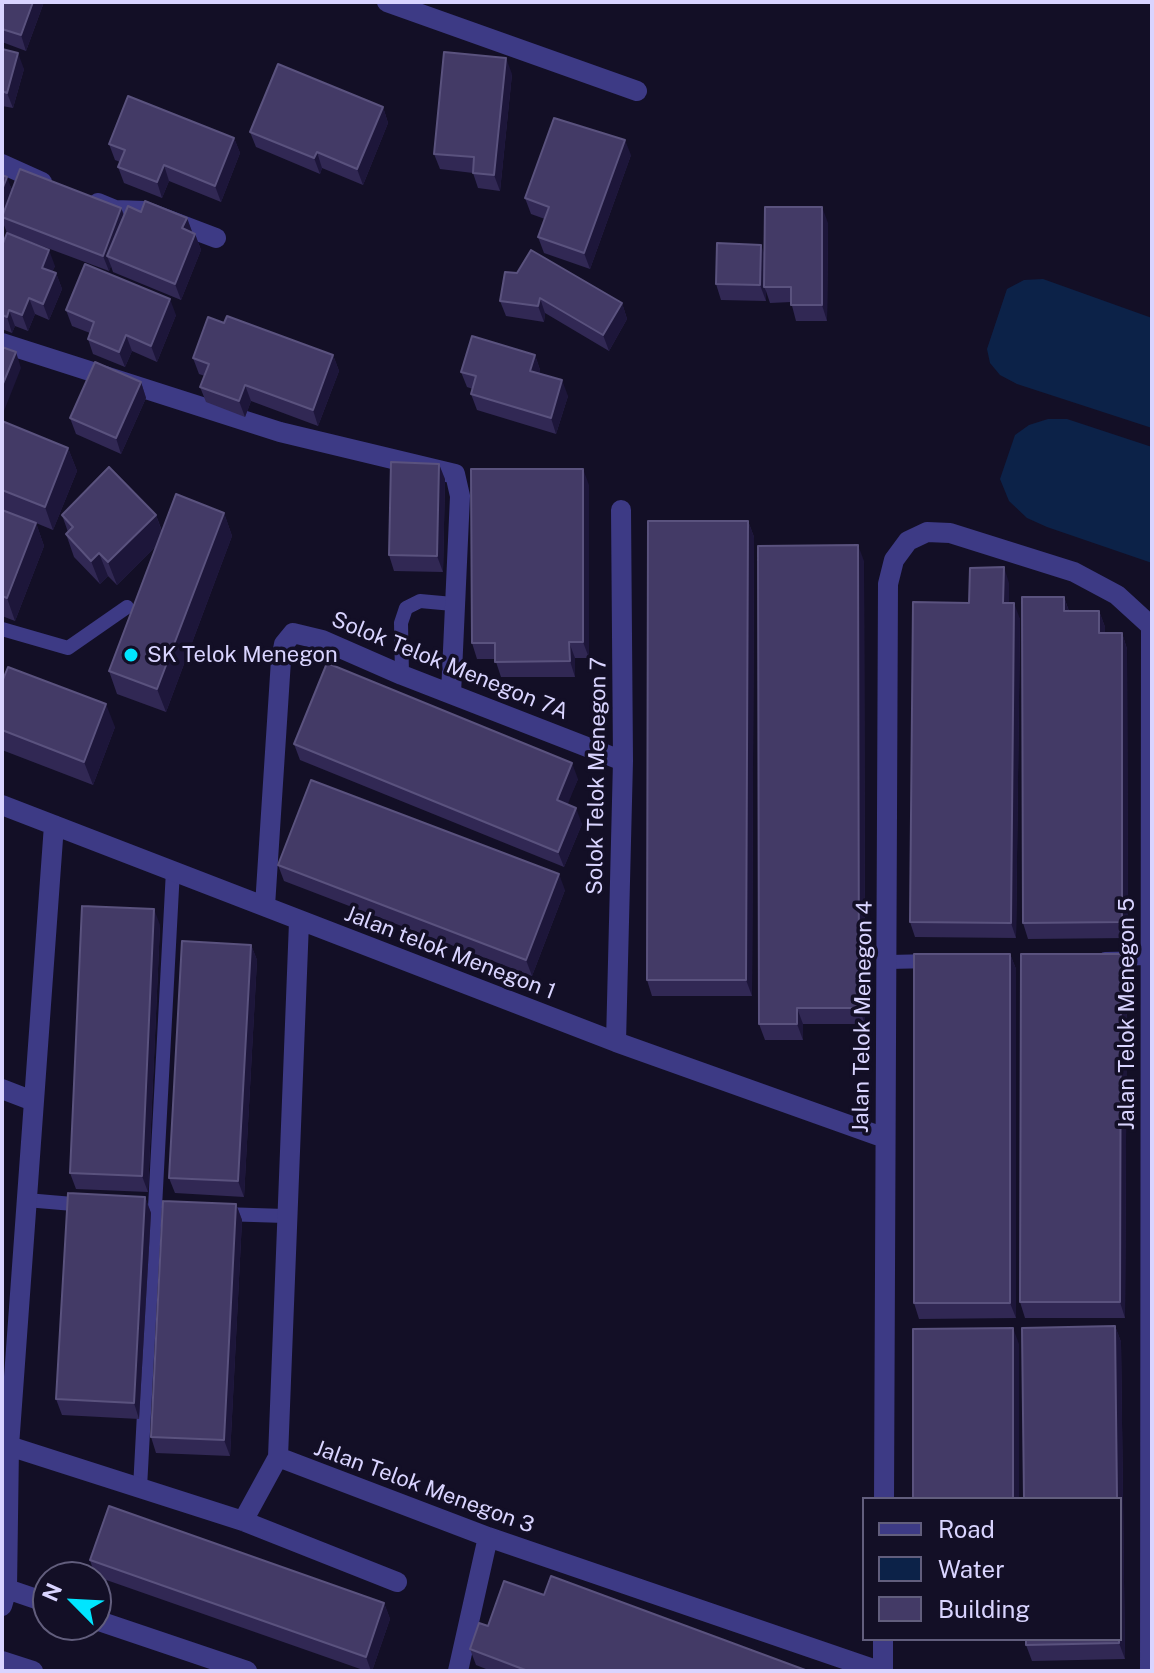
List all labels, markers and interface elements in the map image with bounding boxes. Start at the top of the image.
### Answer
street label: Solok Telok Menegon 7A [328,606,572,726]
place label: SK Telok Menegon [147,642,338,668]
marker: SK Telok Menegon [122,646,140,664]
street label: Solok Telok Menegon 7 [582,657,612,895]
street label: Jalan Telok Menegon 5 [1114,898,1140,1130]
street label: Jalan telok Menegon 1 [341,901,559,1005]
street label: Jalan Telok Menegon 4 [848,901,878,1133]
street label: Jalan Telok Menegon 3 [310,1435,538,1539]
legend [862,1497,1122,1641]
text: Road [938,1515,995,1543]
text: Water [938,1555,1005,1583]
north arrow [32,1561,112,1641]
text: N [37,1579,67,1605]
text: Building [938,1595,1030,1623]

